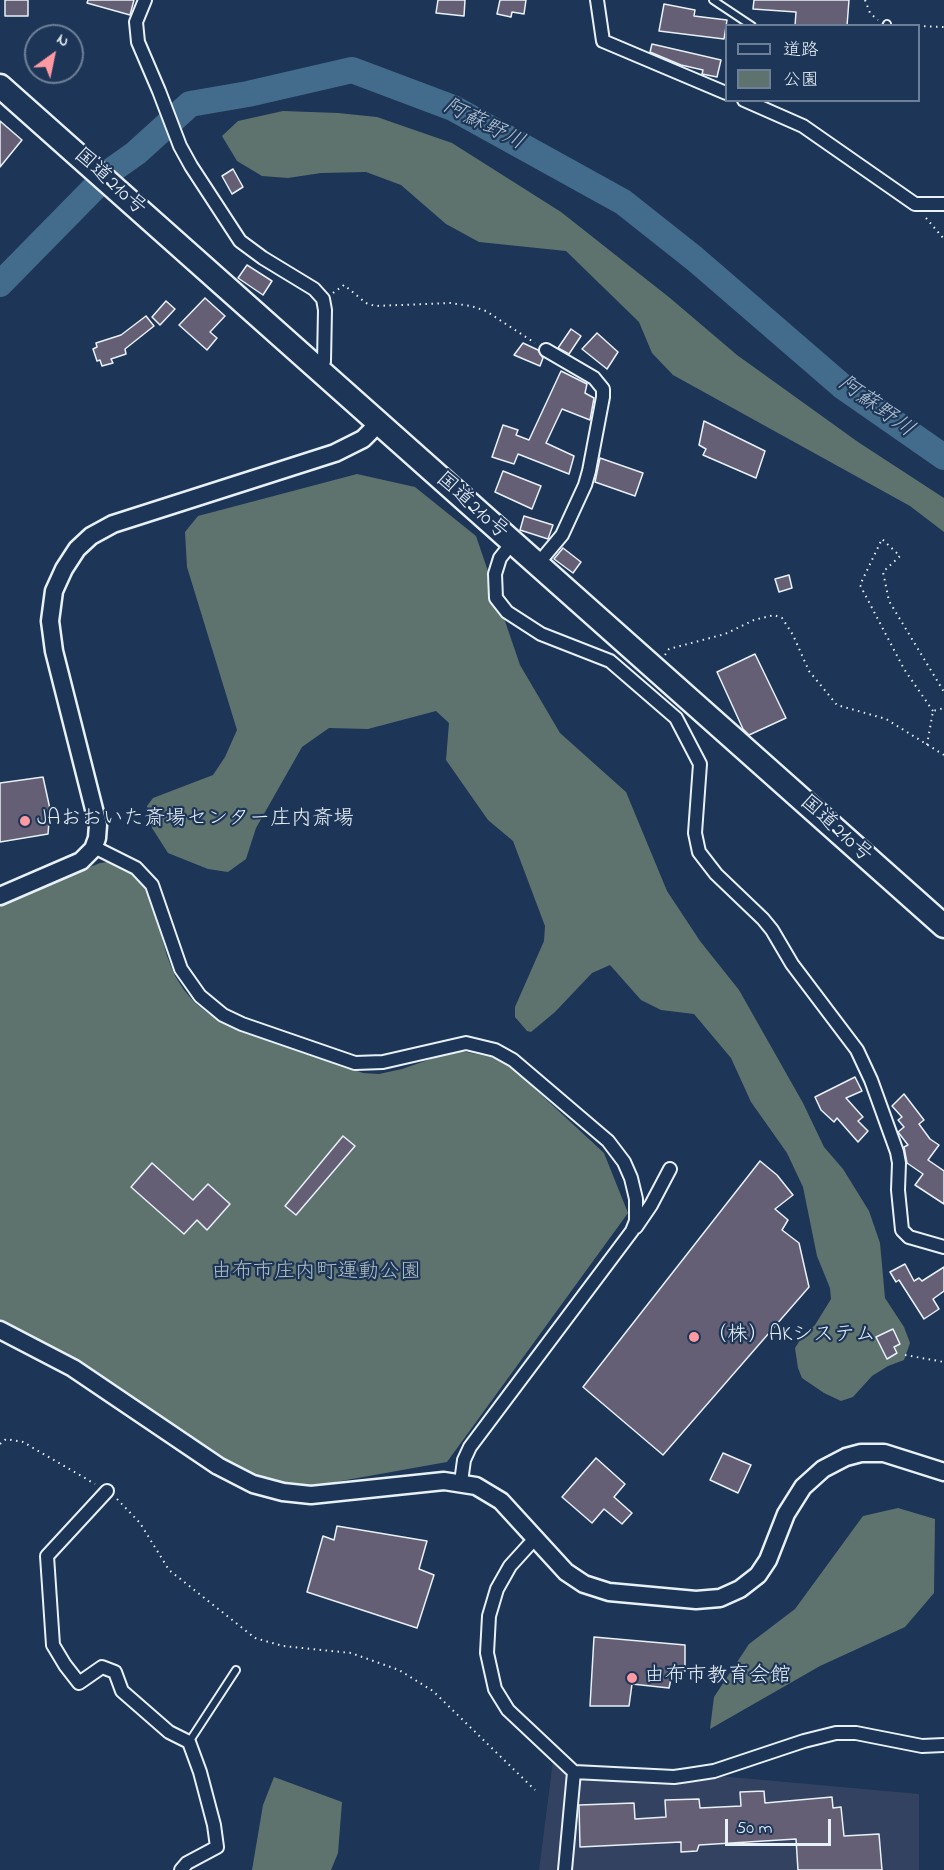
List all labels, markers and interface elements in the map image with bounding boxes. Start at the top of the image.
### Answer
north arrow [24,24,84,84]
legend [725,24,920,102]
text: N [52,28,74,54]
text: 道路 [783,38,819,64]
text: 公園 [783,68,819,94]
water label: 阿蘇野川 [438,94,528,158]
street label: 国道210号 [67,144,151,222]
water label: 阿蘇野川 [832,371,918,445]
street label: 国道210号 [429,468,513,546]
street label: 国道210号 [793,791,877,869]
place label: JAおおいた斎場センター庄内斎場 [37,808,354,834]
marker: JAおおいた斎場センター庄内斎場 [18,814,32,828]
park label: 由布市庄内町運動公園 [211,1261,421,1287]
place label: （株）AKシステム [706,1324,876,1350]
marker: （株）AKシステム [687,1330,701,1344]
place label: 由布市教育会館 [644,1665,791,1691]
marker: 由布市教育会館 [625,1671,639,1685]
scale bar [728,1807,834,1845]
text: 50 m [736,1816,773,1842]

